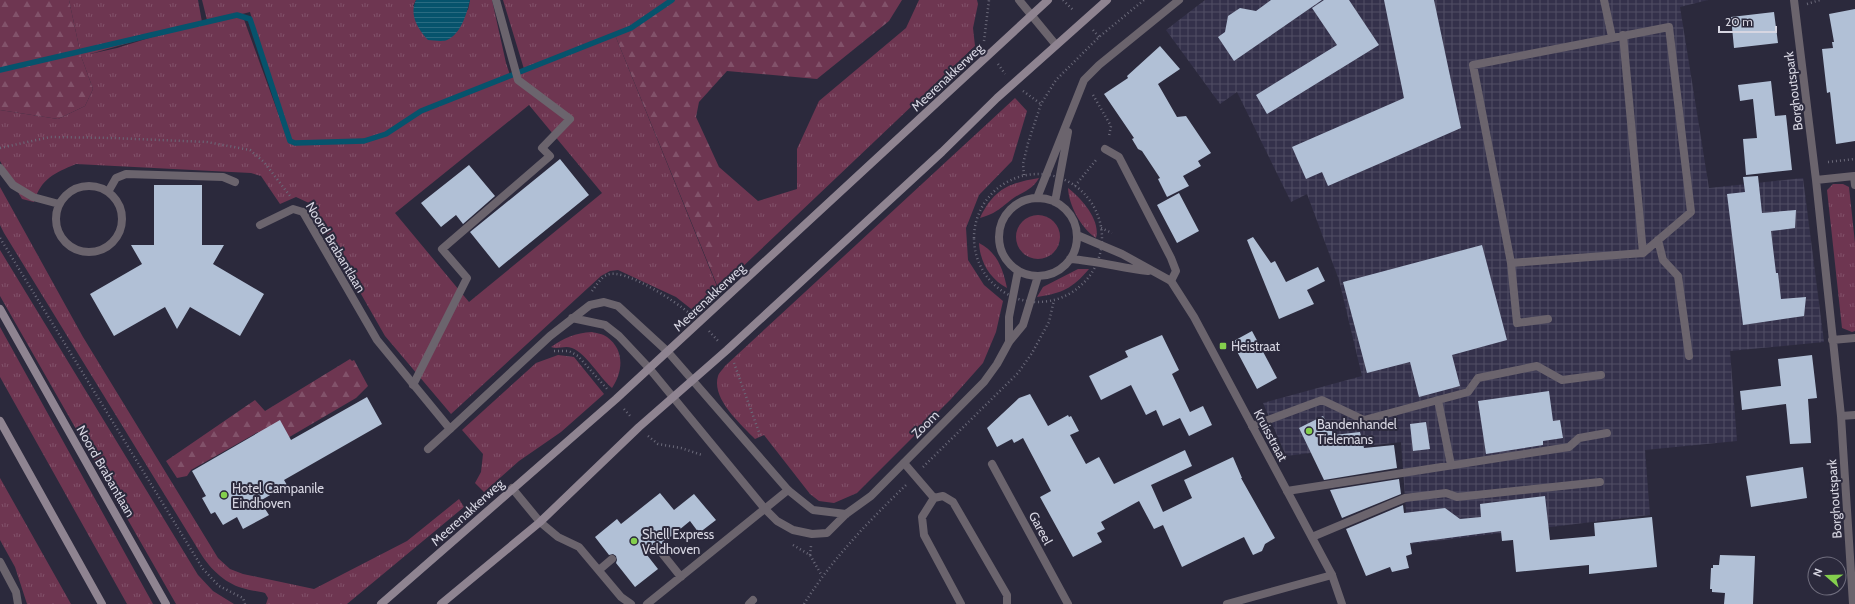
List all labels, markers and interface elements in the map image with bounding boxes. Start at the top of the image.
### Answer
scale bar [1719,8,1776,34]
text: 20 m [1725,14,1753,29]
street label: Meerenakkerweg [908,39,987,114]
street label: Borghoutspark [1780,50,1806,131]
street label: Noord Brabantlaan [303,199,369,295]
street label: Meerenakkerweg [670,259,749,334]
place label: Heistraat [1231,338,1281,354]
marker: Heistraat [1218,341,1228,351]
street label: Kruisstraat [1251,406,1292,464]
street label: Zoom [908,407,942,441]
place label: Bandenhandel Tielemans [1317,416,1397,447]
street label: Noord Brabantlaan [73,422,139,520]
marker: Bandenhandel Tielemans [1304,426,1314,436]
street label: Borghoutspark [1823,459,1845,539]
street label: Meerenakkerweg [427,475,507,549]
place label: Hotel Campanile Eindhoven [232,480,324,511]
marker: Hotel Campanile Eindhoven [219,490,229,500]
street label: Gareel [1026,509,1056,547]
place label: Shell Express Veldhoven [642,526,715,557]
marker: Shell Express Veldhoven [629,536,639,546]
north arrow [1807,556,1847,596]
text: N [1810,567,1826,579]

